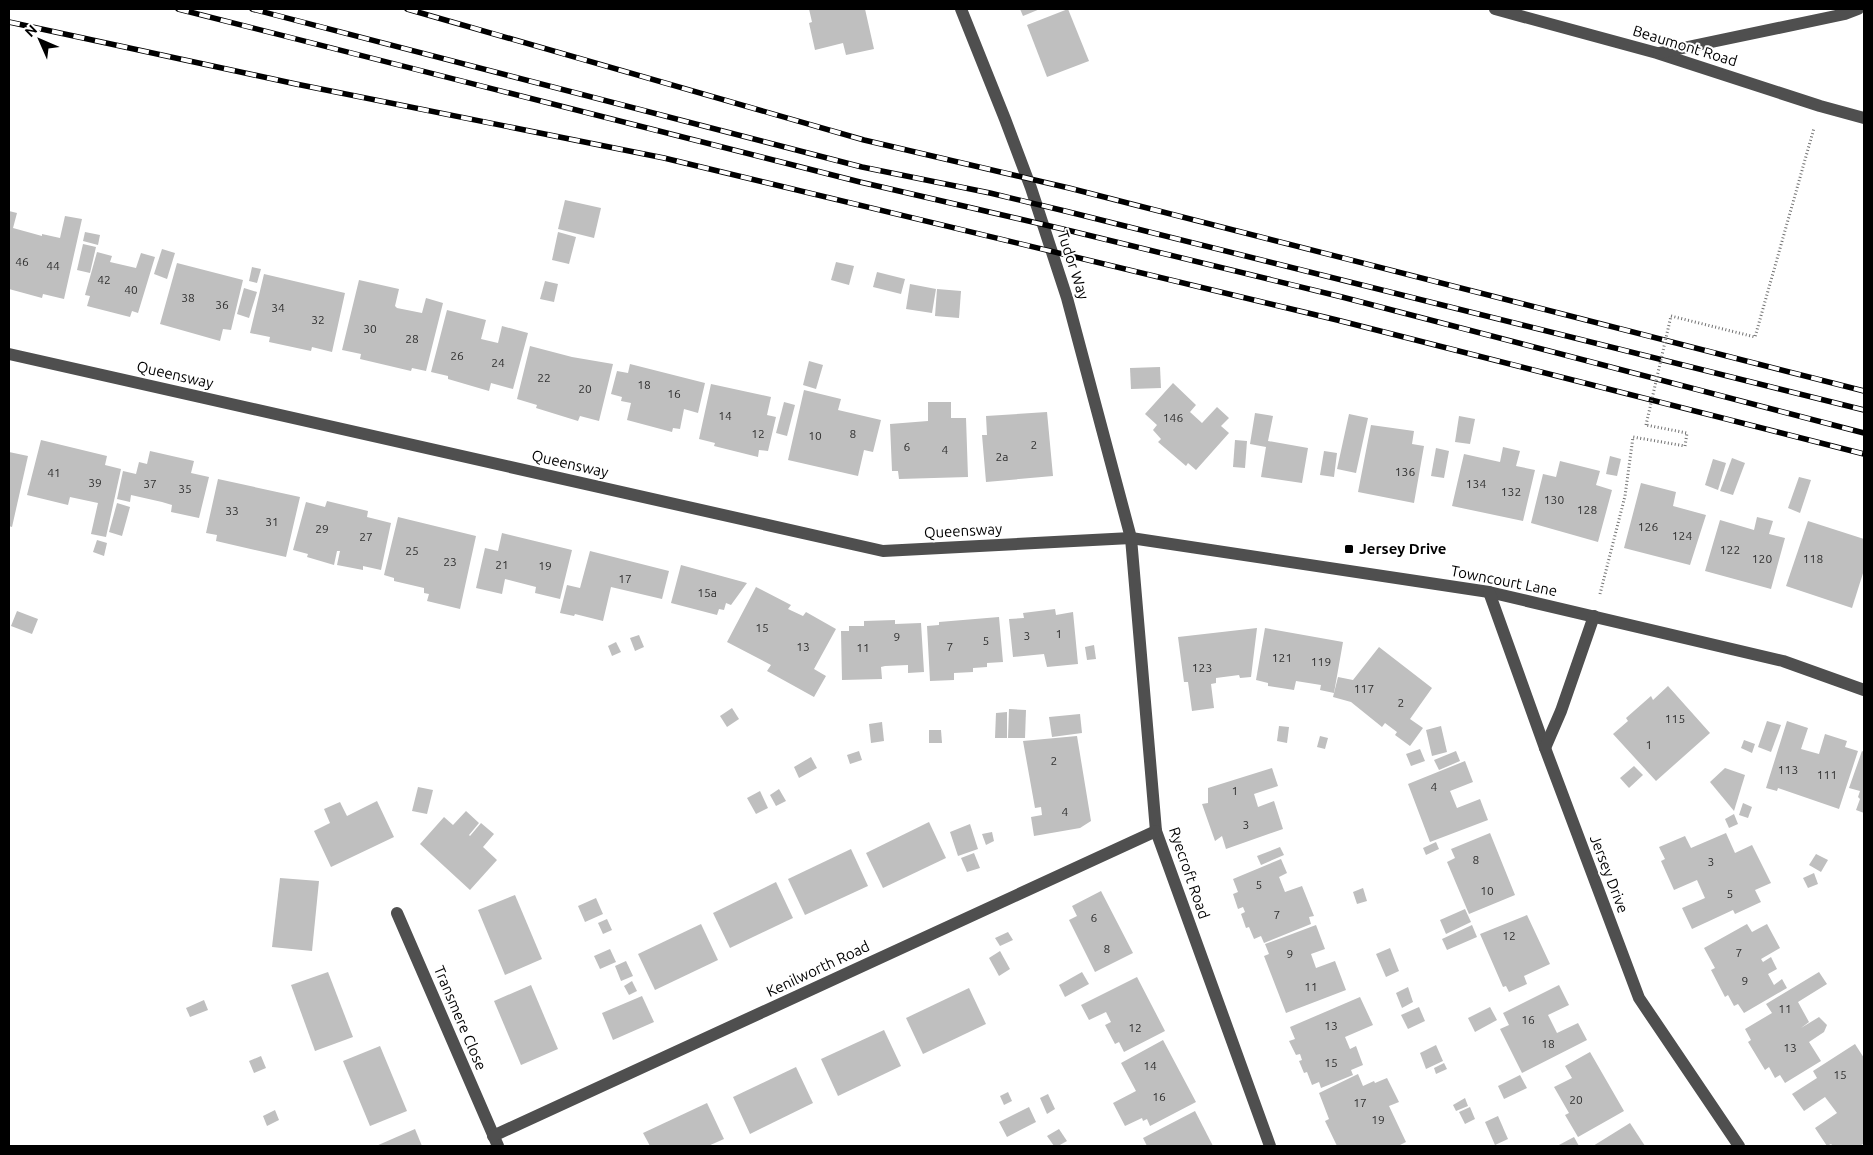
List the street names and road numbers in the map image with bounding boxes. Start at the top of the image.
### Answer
street label: Beaumont Road [1631,22,1739,69]
street label: Tudor Way [1054,228,1093,302]
street label: Queensway [135,357,215,392]
street label: Queensway [530,446,610,481]
street label: Queensway [923,520,1003,541]
street label: Towncourt Lane [1449,562,1559,599]
street label: Ryecroft Road [1166,825,1213,921]
street label: Jersey Drive [1587,832,1632,915]
street label: Kenilworth Road [763,937,872,1000]
street label: Transmere Close [431,963,490,1072]

